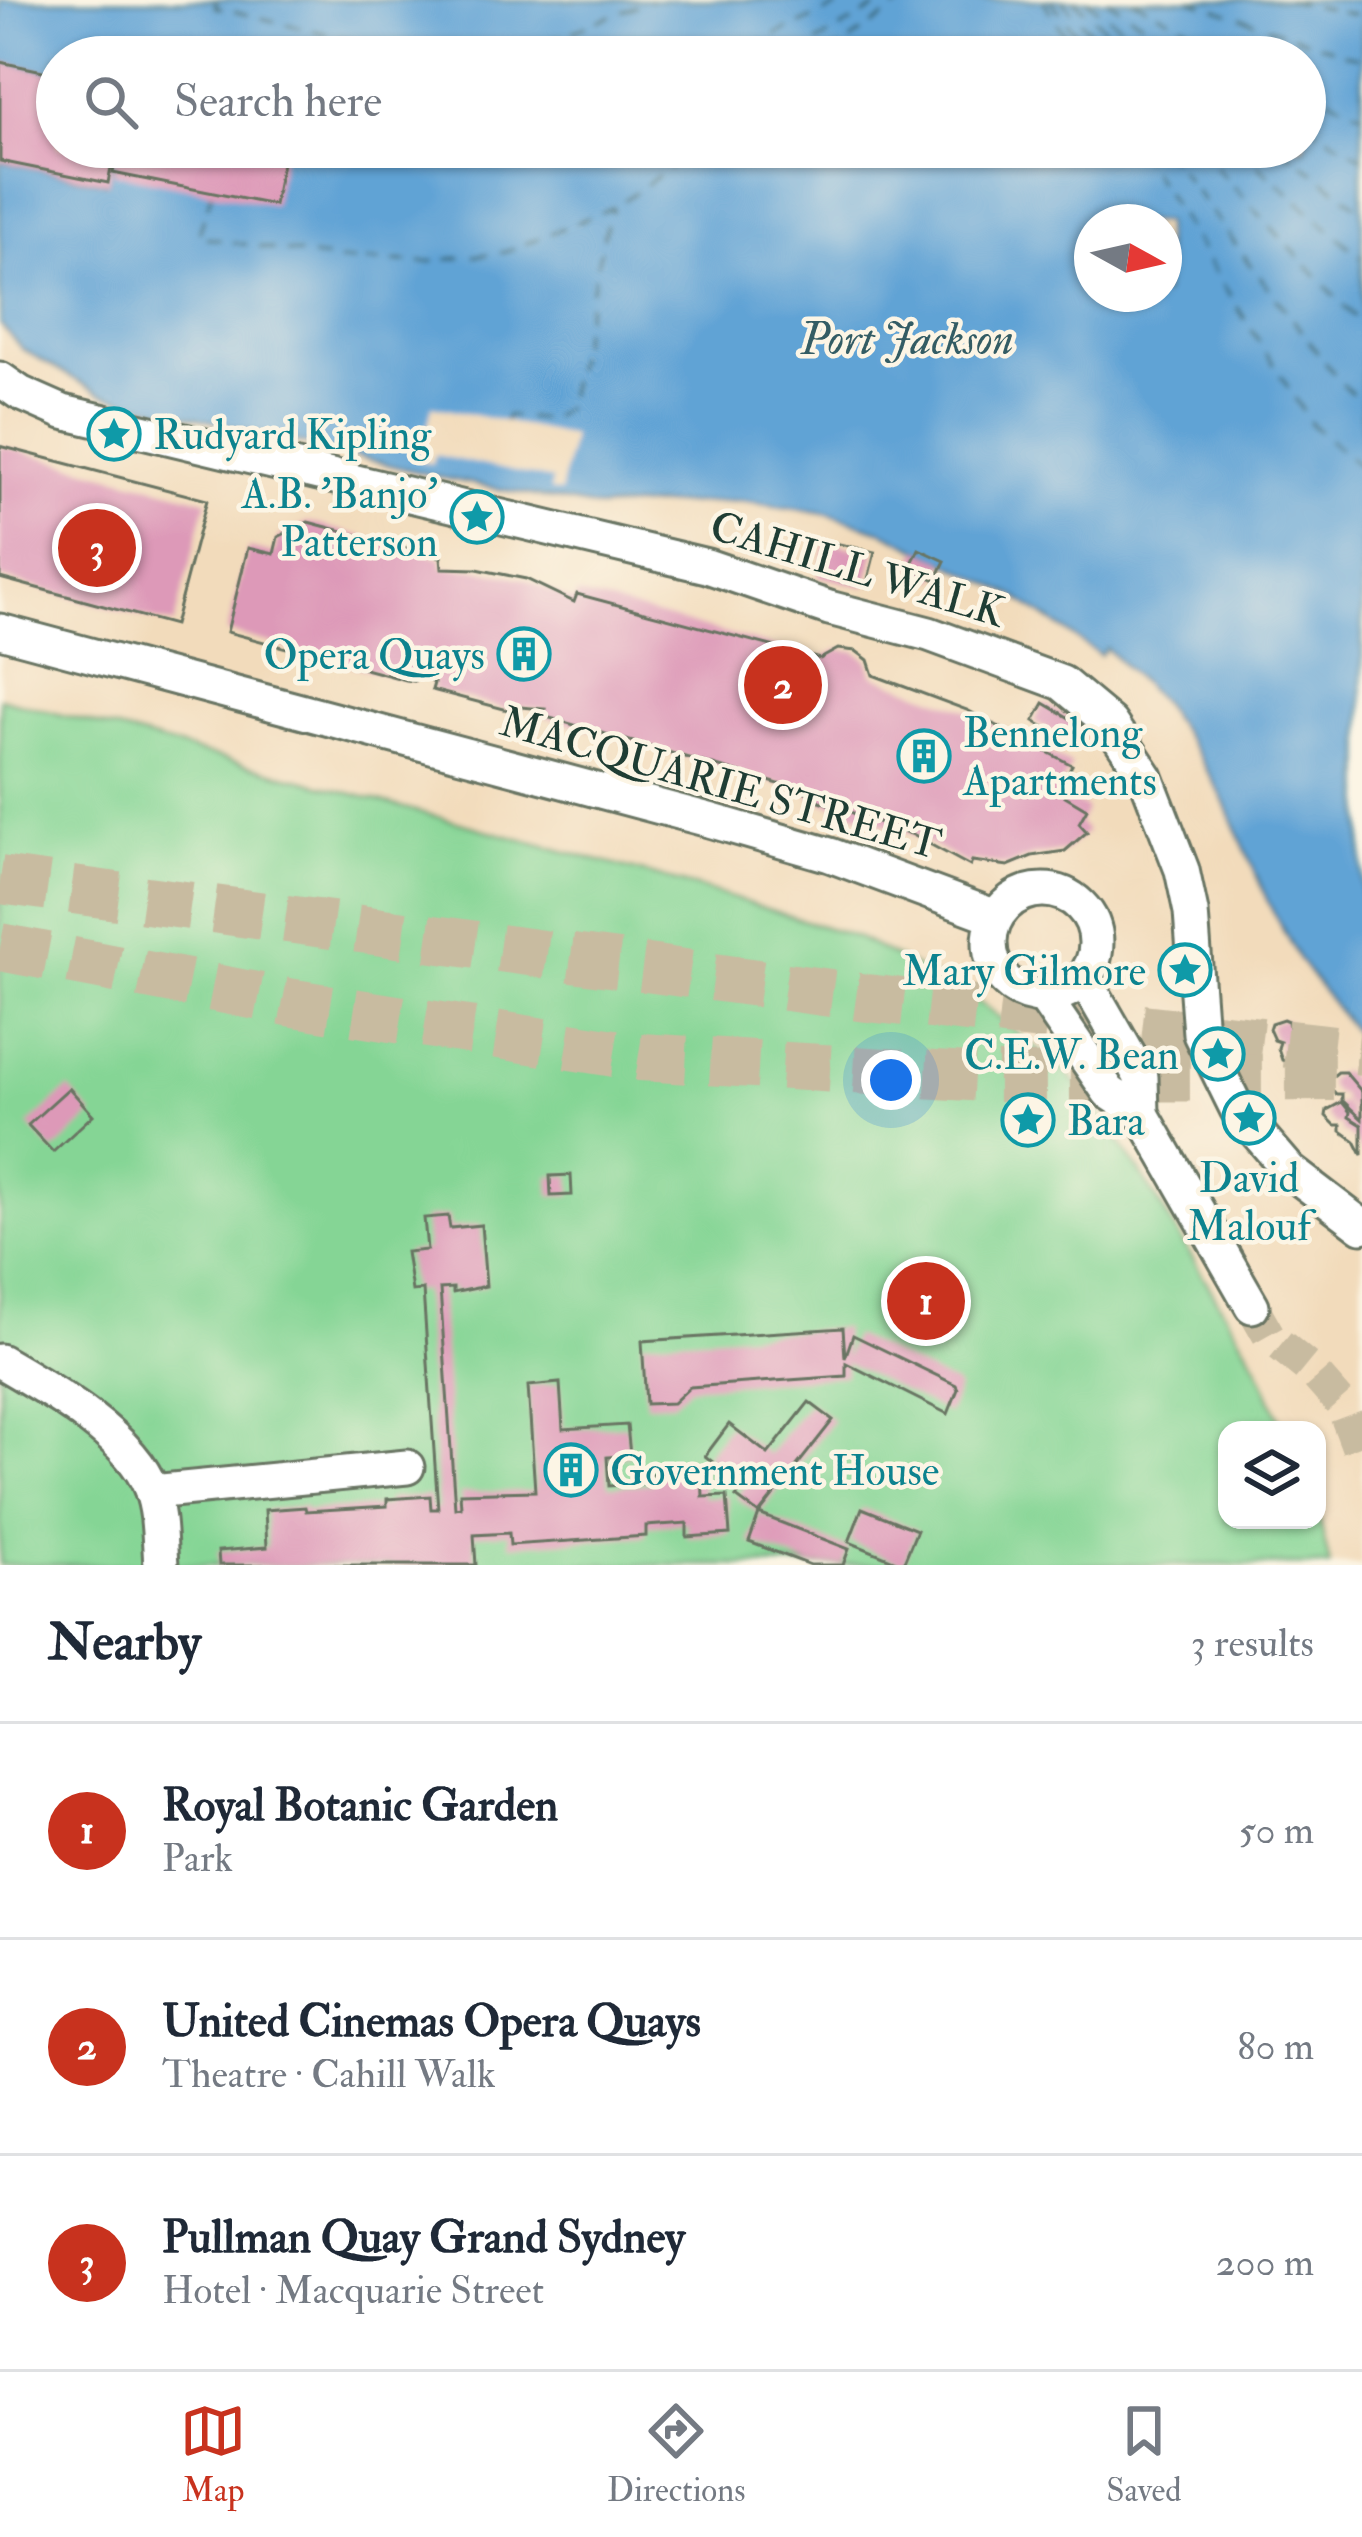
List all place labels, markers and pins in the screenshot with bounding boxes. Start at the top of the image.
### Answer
place icon: Rudyard Kipling [86,406,142,462]
place label: Rudyard Kipling [153,410,432,462]
place label: A.B. 'Banjo' Patterson [240,469,438,569]
place icon: A.B. 'Banjo' Patterson [449,489,505,545]
pin: 3 [58,503,136,593]
building icon: Opera Quays [496,626,552,682]
place label: Opera Quays [263,630,485,682]
pin: 2 [744,640,822,730]
place label: Bennelong Apartments [962,708,1157,808]
building icon: Bennelong Apartments [896,728,952,784]
place icon: Mary Gilmore [1157,942,1213,998]
place label: Mary Gilmore [902,946,1146,998]
place icon: C.E.W. Bean [1190,1026,1246,1082]
place label: C.E.W. Bean [964,1030,1179,1082]
place icon: David Malouf [1221,1090,1277,1146]
place icon: Bara [1000,1092,1056,1148]
place label: Bara [1067,1096,1145,1148]
place label: David Malouf [1187,1153,1317,1253]
pin: 1 [887,1256,965,1346]
building icon: Government House [543,1442,599,1498]
place label: Government House [610,1446,939,1498]

